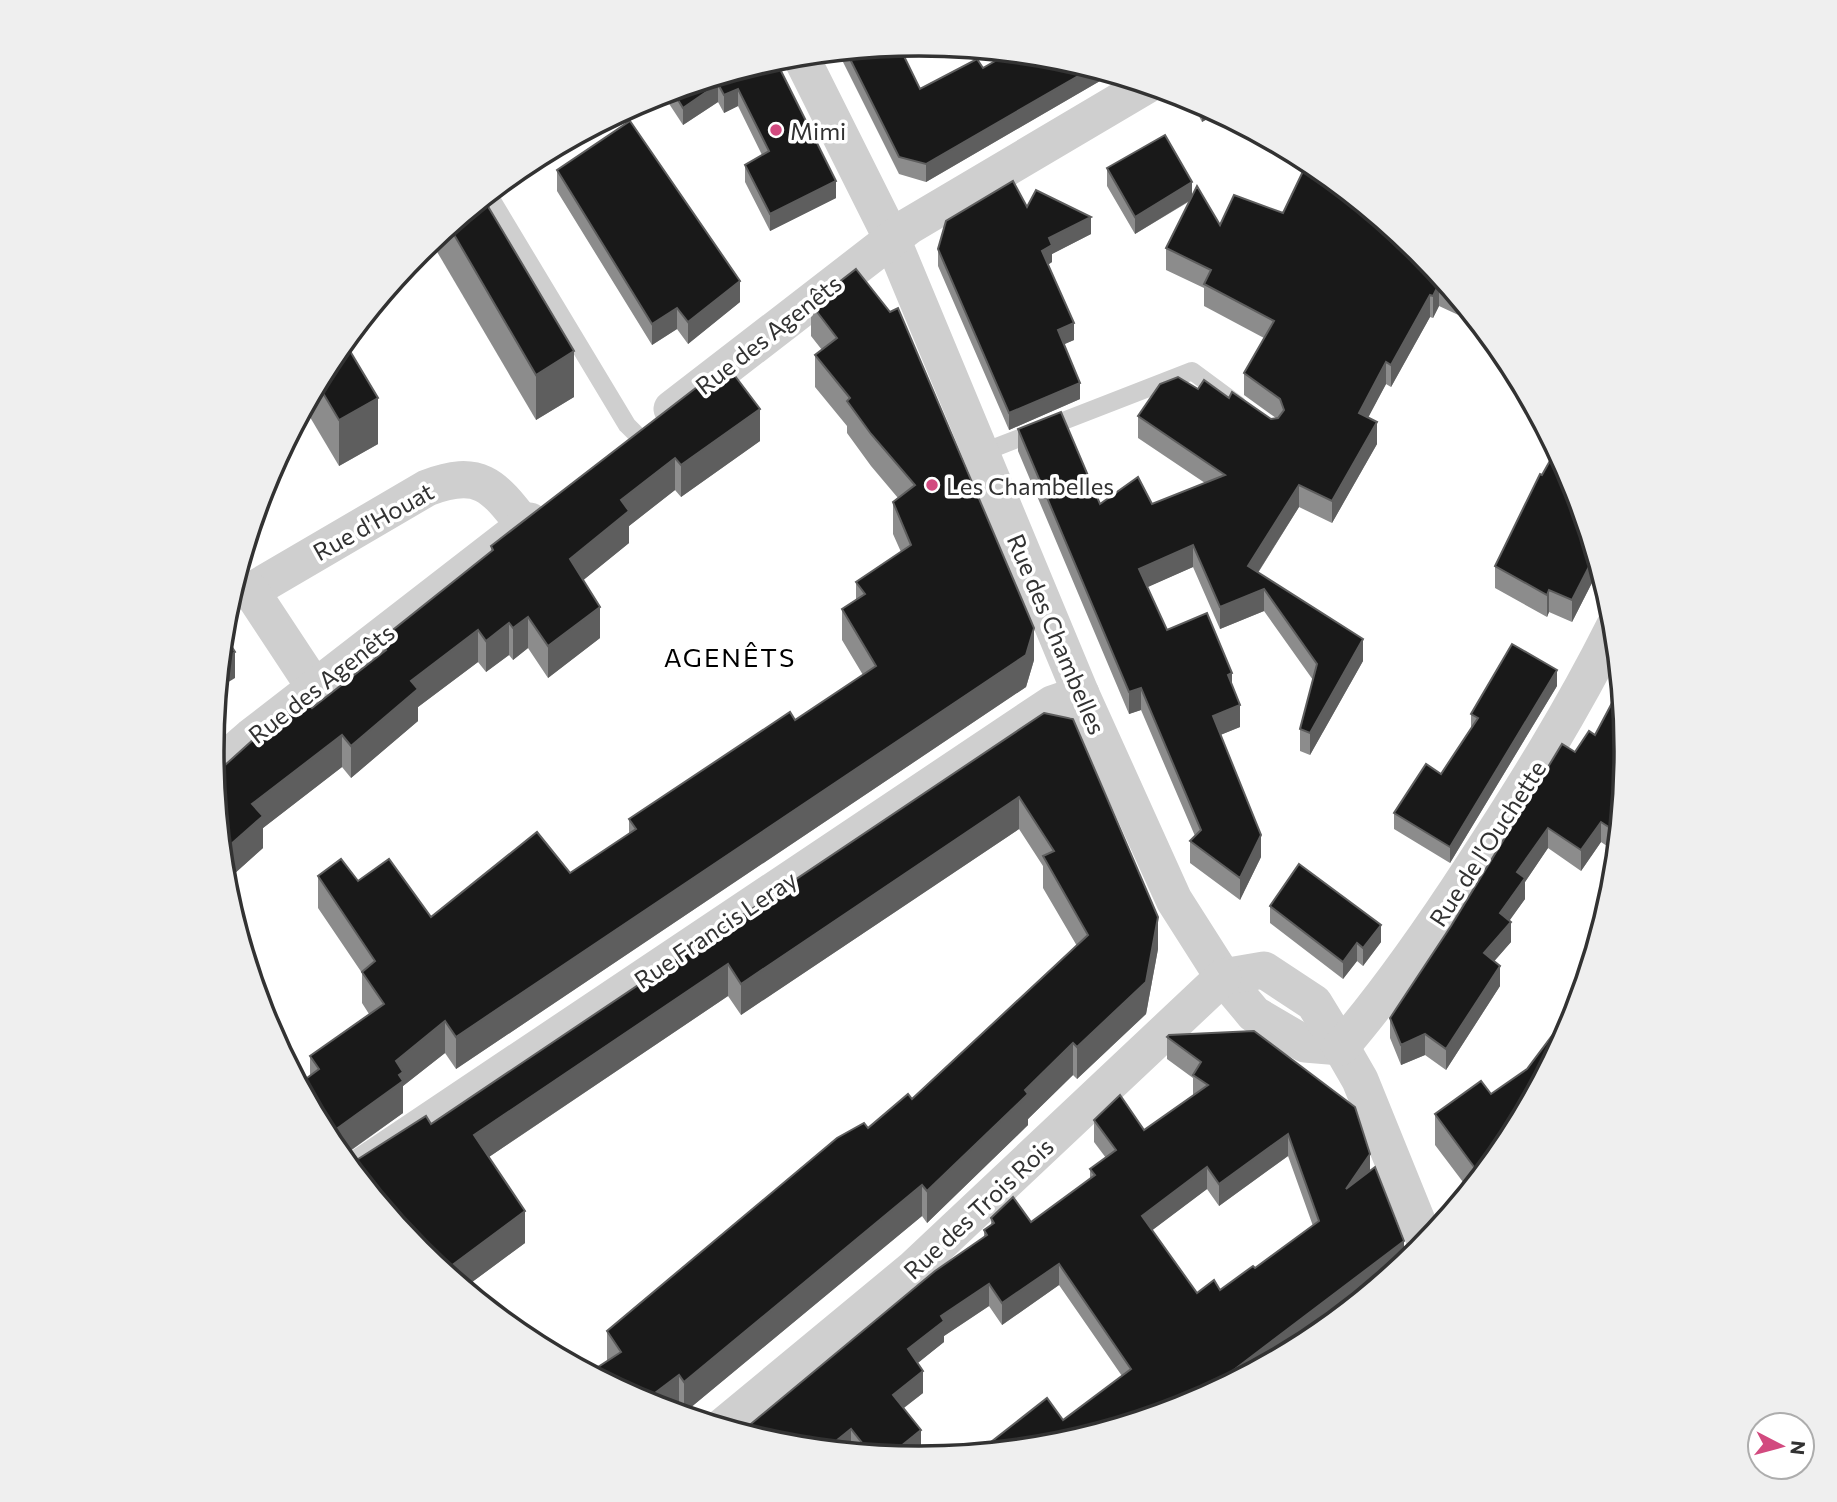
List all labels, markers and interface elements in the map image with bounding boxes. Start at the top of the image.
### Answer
place label: Mimi [790,116,846,145]
marker: Mimi [768,122,784,138]
street label: Rue des Agenêts [689,268,847,400]
place label: Les Chambelles [946,471,1114,500]
street label: Rue d'Houat [308,476,439,566]
marker: Les Chambelles [924,477,940,493]
street label: Rue des Chambelles [1002,529,1112,739]
street label: Rue des Agenêts [242,617,400,749]
district label: AGENÊTS [664,641,796,672]
street label: Rue de l'Ouchette [1423,755,1551,931]
street label: Rue Francis Leray [628,864,802,994]
street label: Rue des Trois Rois [897,1131,1059,1285]
north arrow [1746,1411,1816,1481]
text: N [1786,1440,1811,1456]

